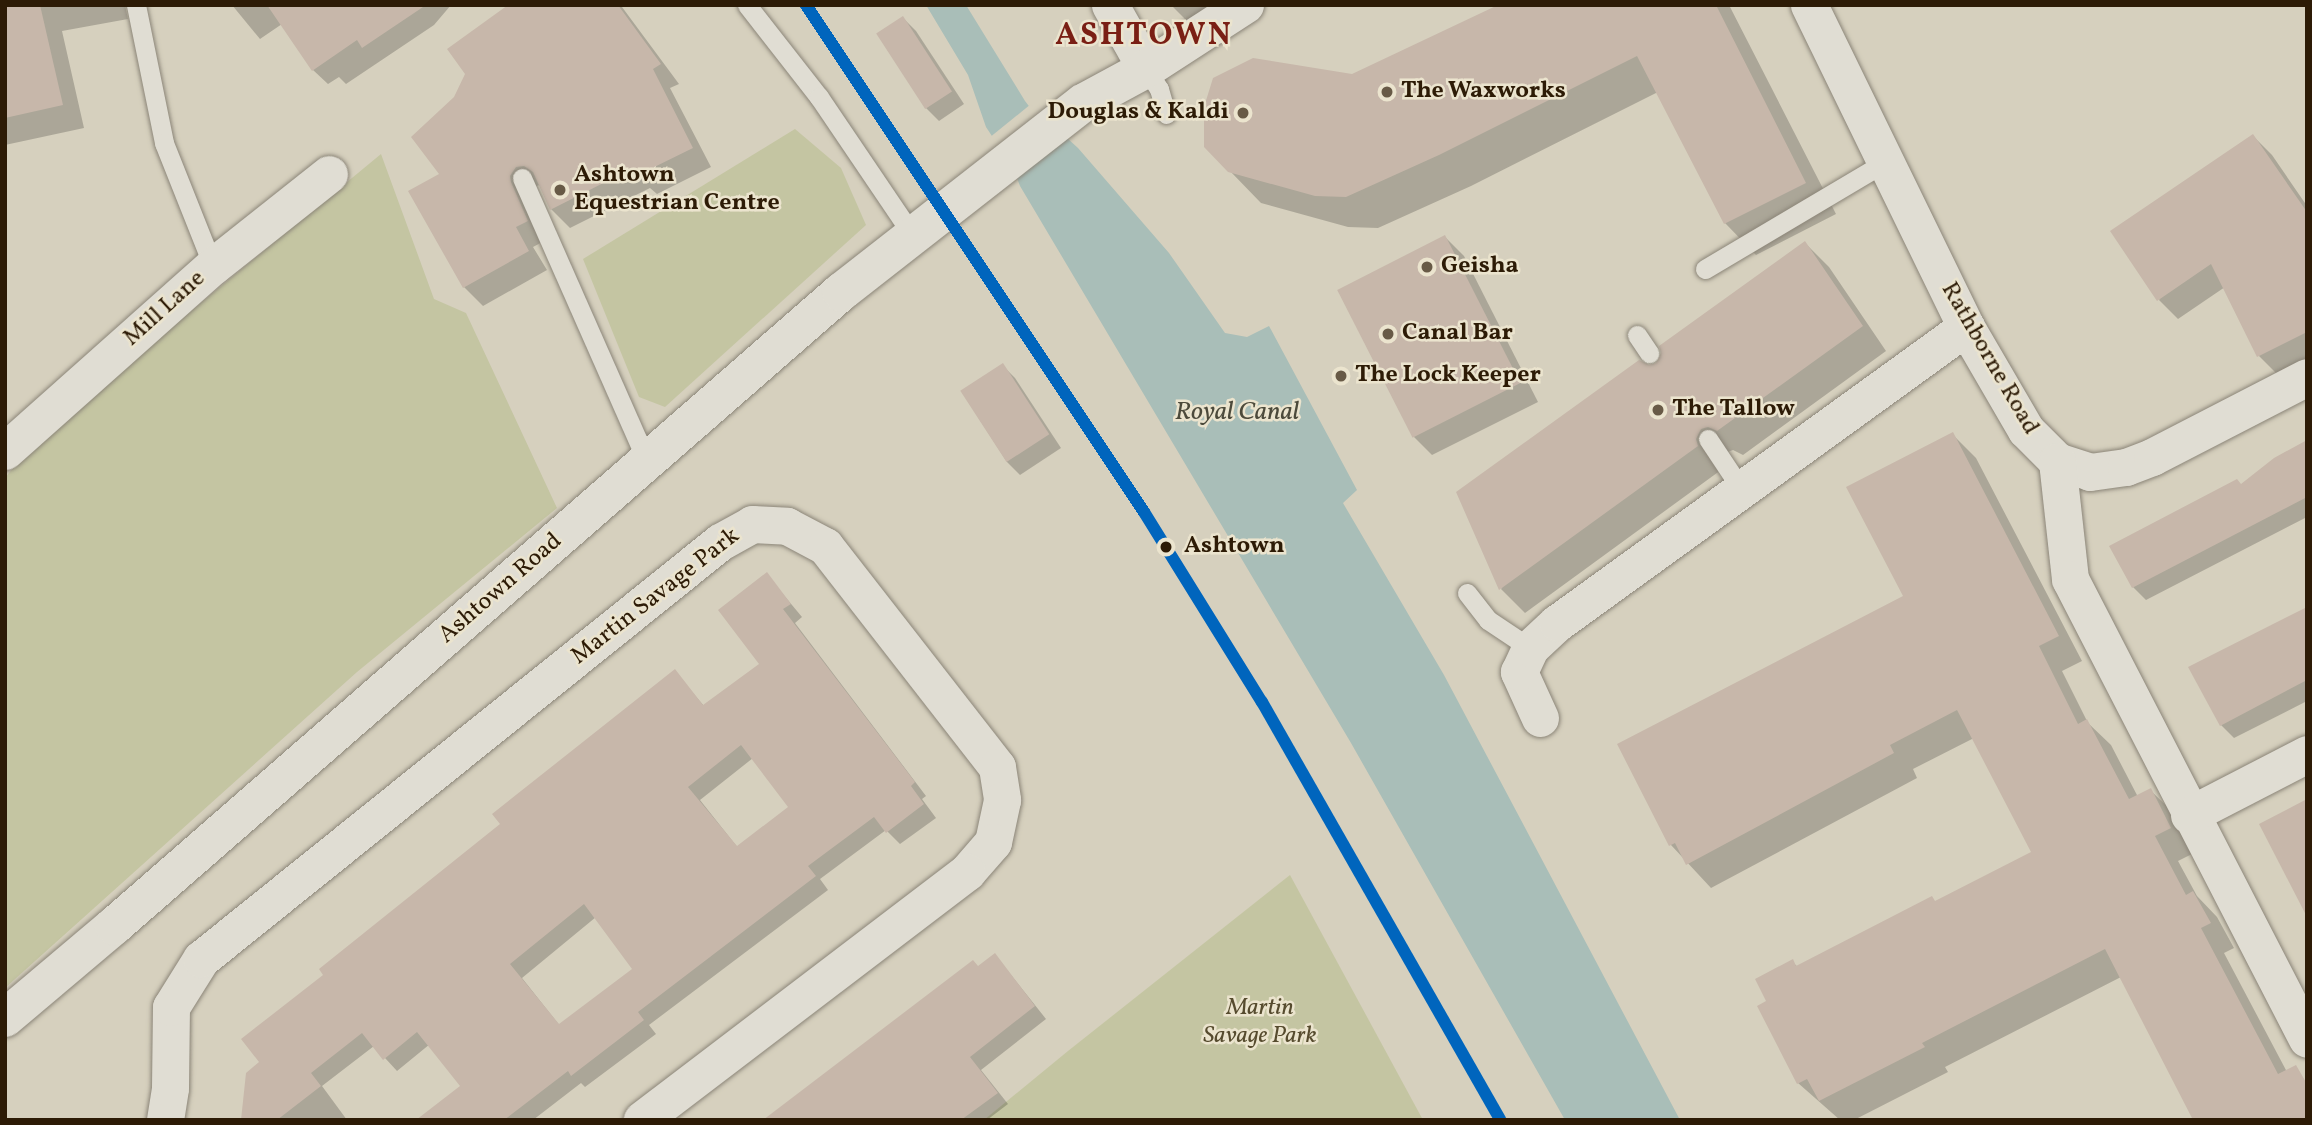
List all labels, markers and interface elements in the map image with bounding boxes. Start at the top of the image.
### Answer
district label: ASHTOWN [1056,17,1232,55]
place label: The Waxworks [1401,78,1566,106]
marker: The Waxworks [1379,84,1395,100]
place label: Douglas & Kaldi [1048,99,1229,127]
marker: Douglas & Kaldi [1235,105,1251,121]
place label: Ashtown Equestrian Centre [574,162,780,218]
marker: Ashtown Equestrian Centre [552,182,568,198]
place label: Geisha [1441,253,1519,281]
marker: Geisha [1419,259,1435,275]
street label: Mill Lane [118,265,212,353]
street label: Rathborne Road [1934,278,2044,440]
place label: Canal Bar [1402,320,1513,348]
marker: Canal Bar [1380,326,1396,342]
place label: The Lock Keeper [1355,362,1541,390]
marker: The Lock Keeper [1333,368,1349,384]
place label: The Tallow [1672,396,1795,424]
water label: Royal Canal [1175,397,1299,429]
marker: The Tallow [1650,402,1666,418]
street label: Martin Savage Park [566,522,746,672]
street label: Ashtown Road [433,528,569,650]
place label: Ashtown [1184,533,1285,561]
marker: Ashtown [1154,535,1178,559]
park label: Martin Savage Park [1203,995,1317,1051]

